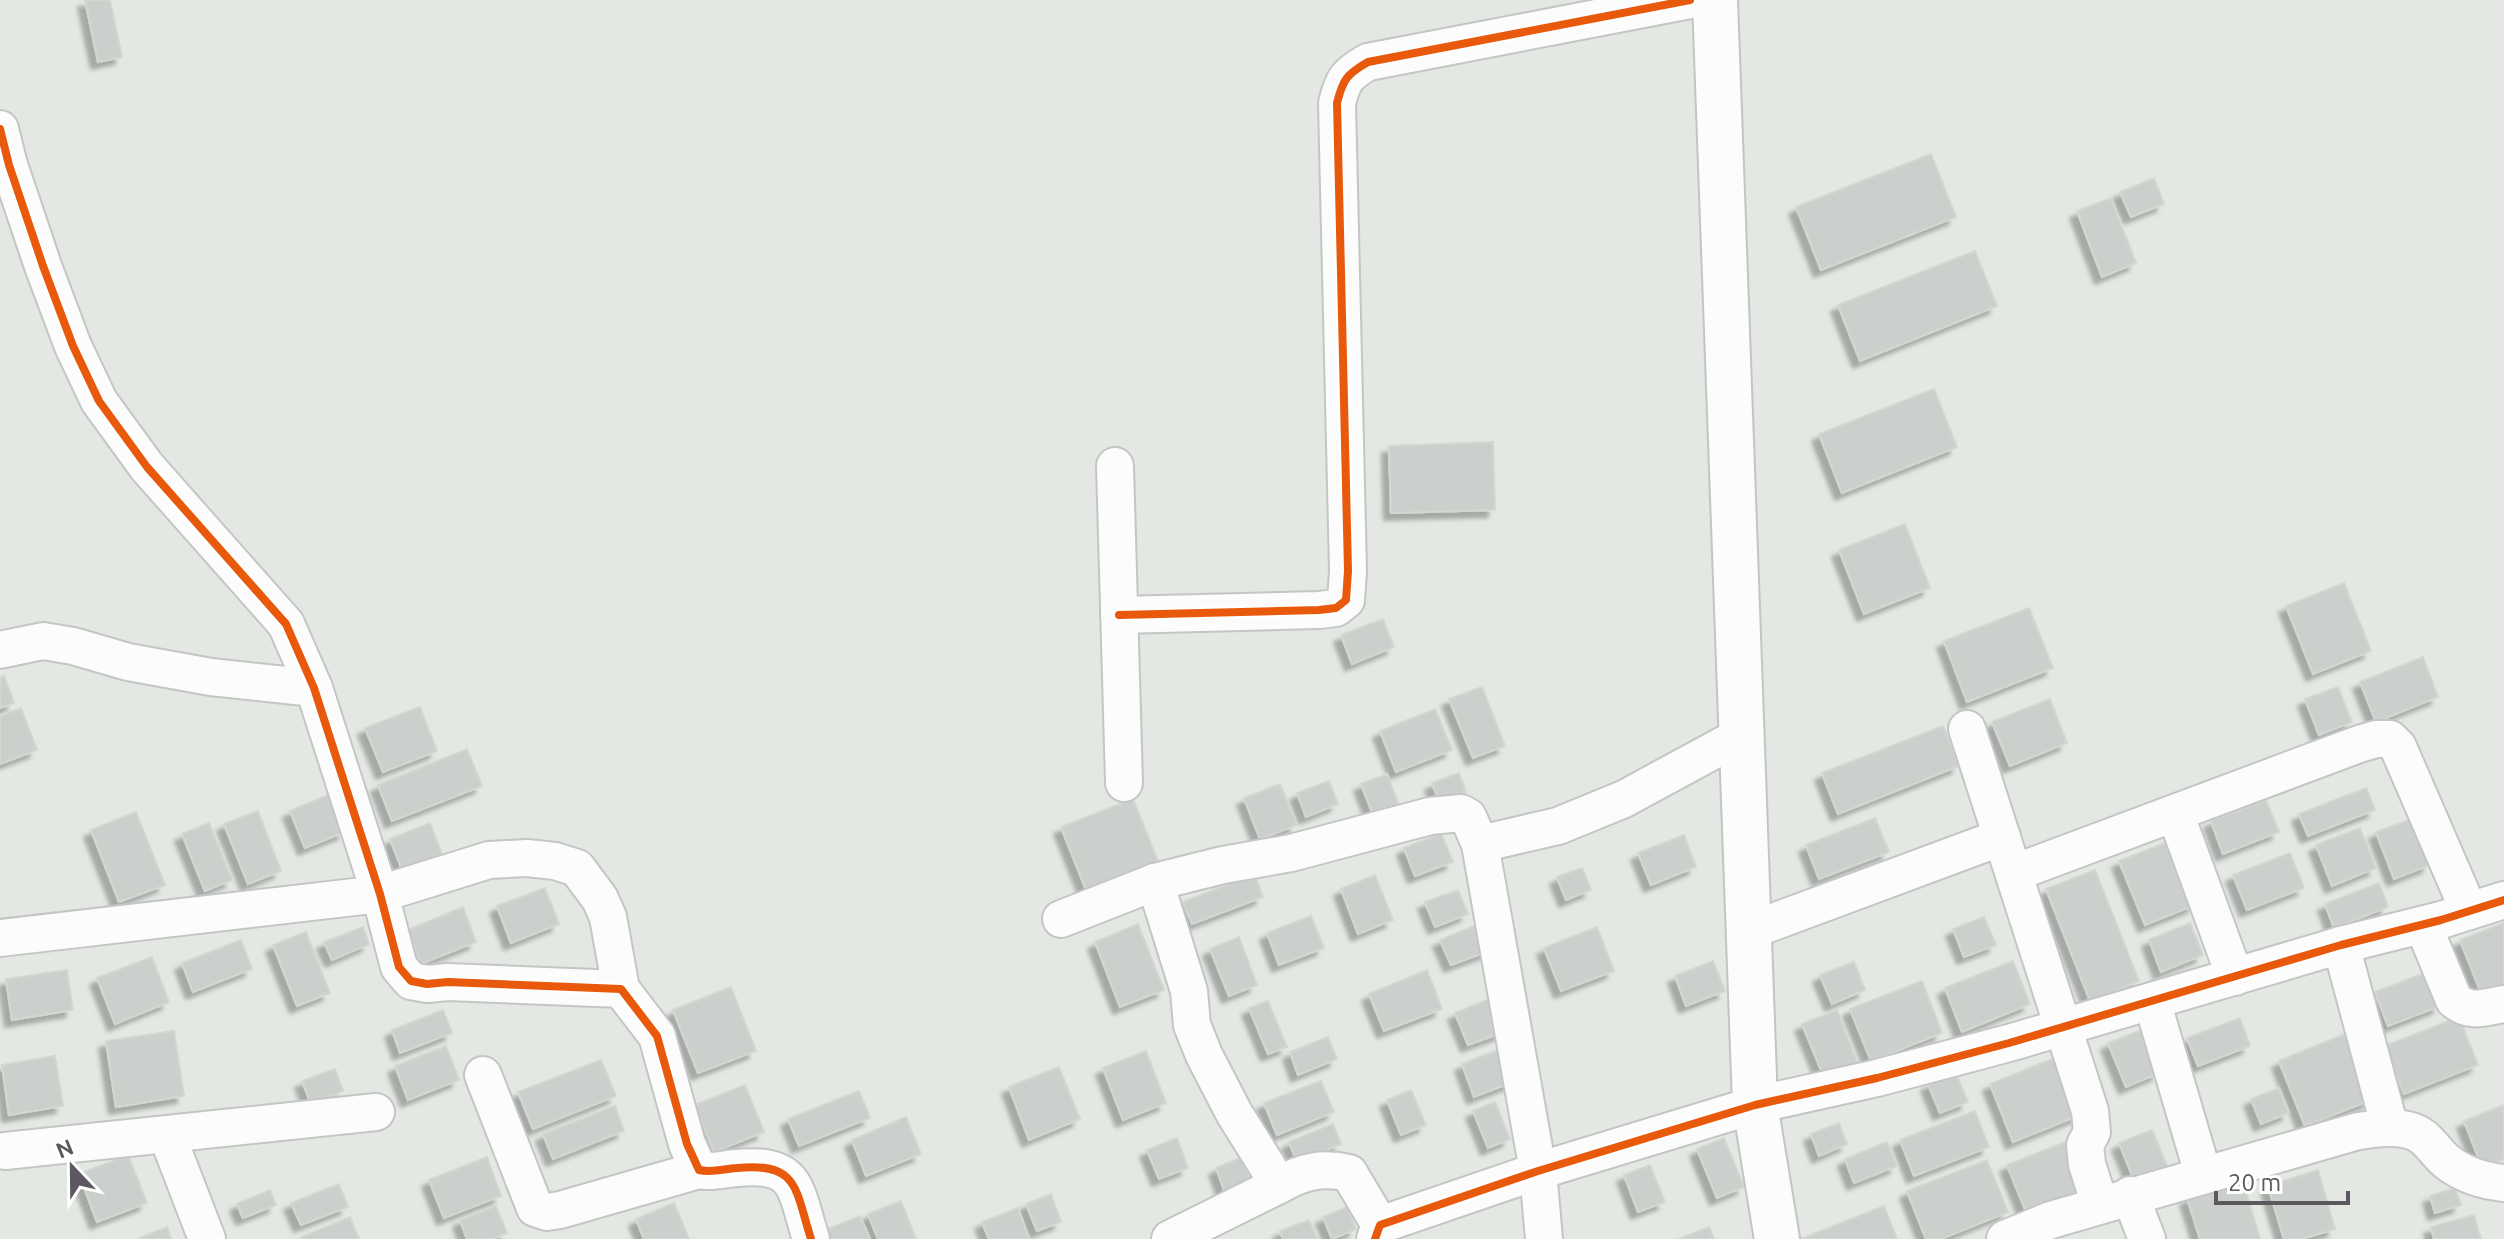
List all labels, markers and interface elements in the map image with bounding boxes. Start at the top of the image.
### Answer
north arrow [32,1127,112,1207]
text: N [52,1133,77,1163]
scale bar [2216,1155,2348,1205]
text: 20 m [2228,1169,2281,1196]

